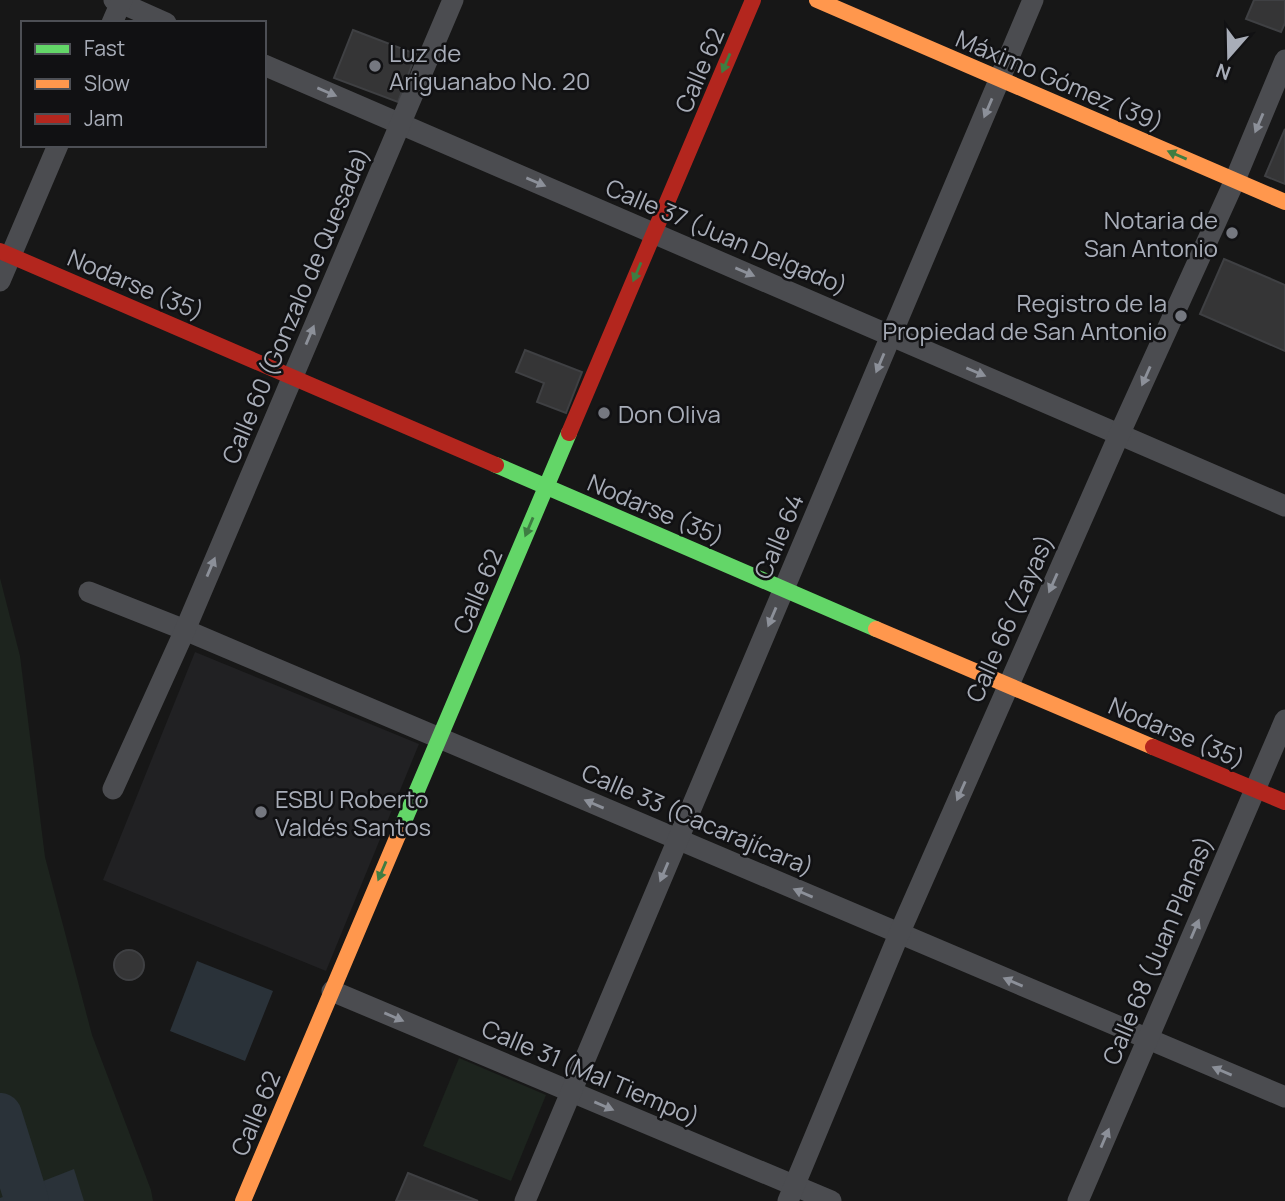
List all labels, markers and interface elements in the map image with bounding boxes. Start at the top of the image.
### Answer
legend [21,21,266,147]
street label: Máximo Gómez (39) [951,21,1169,139]
north arrow [1194,21,1264,91]
street label: Calle 62 [666,23,732,117]
text: Fast [84,34,125,62]
place label: Luz de Ariguanabo No. 20 [389,36,590,97]
one-way arrow [720,53,732,73]
text: N [1212,57,1234,87]
marker: Luz de Ariguanabo No. 20 [367,58,383,74]
text: Slow [84,69,130,97]
one-way arrow [317,86,337,98]
one-way arrow [982,98,993,119]
text: Jam [84,104,123,132]
one-way arrow [1253,113,1264,134]
street label: Calle 60 (Gonzalo de Quesada) [213,142,377,468]
one-way arrow [1167,149,1188,160]
street label: Calle 37 (Juan Delgado) [601,170,853,302]
one-way arrow [526,176,546,188]
place label: Notaria de San Antonio [1084,203,1218,264]
marker: Notaria de San Antonio [1224,225,1240,241]
street label: Nodarse (35) [63,240,209,328]
one-way arrow [631,262,643,282]
one-way arrow [734,267,755,278]
place label: Registro de la Propiedad de San Antonio [882,286,1167,347]
marker: Registro de la Propiedad de San Antonio [1173,308,1189,324]
one-way arrow [304,325,316,345]
one-way arrow [874,352,885,373]
one-way arrow [966,366,986,378]
one-way arrow [1140,366,1152,386]
place label: Don Oliva [618,397,721,430]
marker: Don Oliva [596,405,612,421]
street label: Nodarse (35) [583,465,729,553]
street label: Calle 64 [745,488,811,584]
one-way arrow [523,516,534,537]
street label: Calle 66 (Zayas) [957,529,1061,707]
street label: Calle 62 [444,544,510,638]
one-way arrow [205,557,217,577]
one-way arrow [1047,573,1058,594]
one-way arrow [766,607,777,628]
street label: Nodarse (35) [1104,688,1250,776]
street label: Calle 33 (Cacarajícara) [577,755,819,883]
one-way arrow [955,781,966,802]
place label: ESBU Roberto Valdés Santos [275,782,431,843]
one-way arrow [584,798,604,810]
marker: ESBU Roberto Valdés Santos [253,804,269,820]
street label: Calle 68 (Juan Planas) [1094,831,1220,1069]
one-way arrow [377,861,388,882]
one-way arrow [659,862,670,883]
one-way arrow [793,887,814,898]
one-way arrow [1190,919,1201,940]
one-way arrow [1003,976,1023,988]
street label: Calle 31 (Mal Tiempo) [477,1011,705,1133]
one-way arrow [384,1012,405,1023]
one-way arrow [1212,1065,1232,1077]
street label: Calle 62 [222,1066,288,1160]
one-way arrow [594,1100,614,1112]
one-way arrow [1100,1128,1111,1149]

